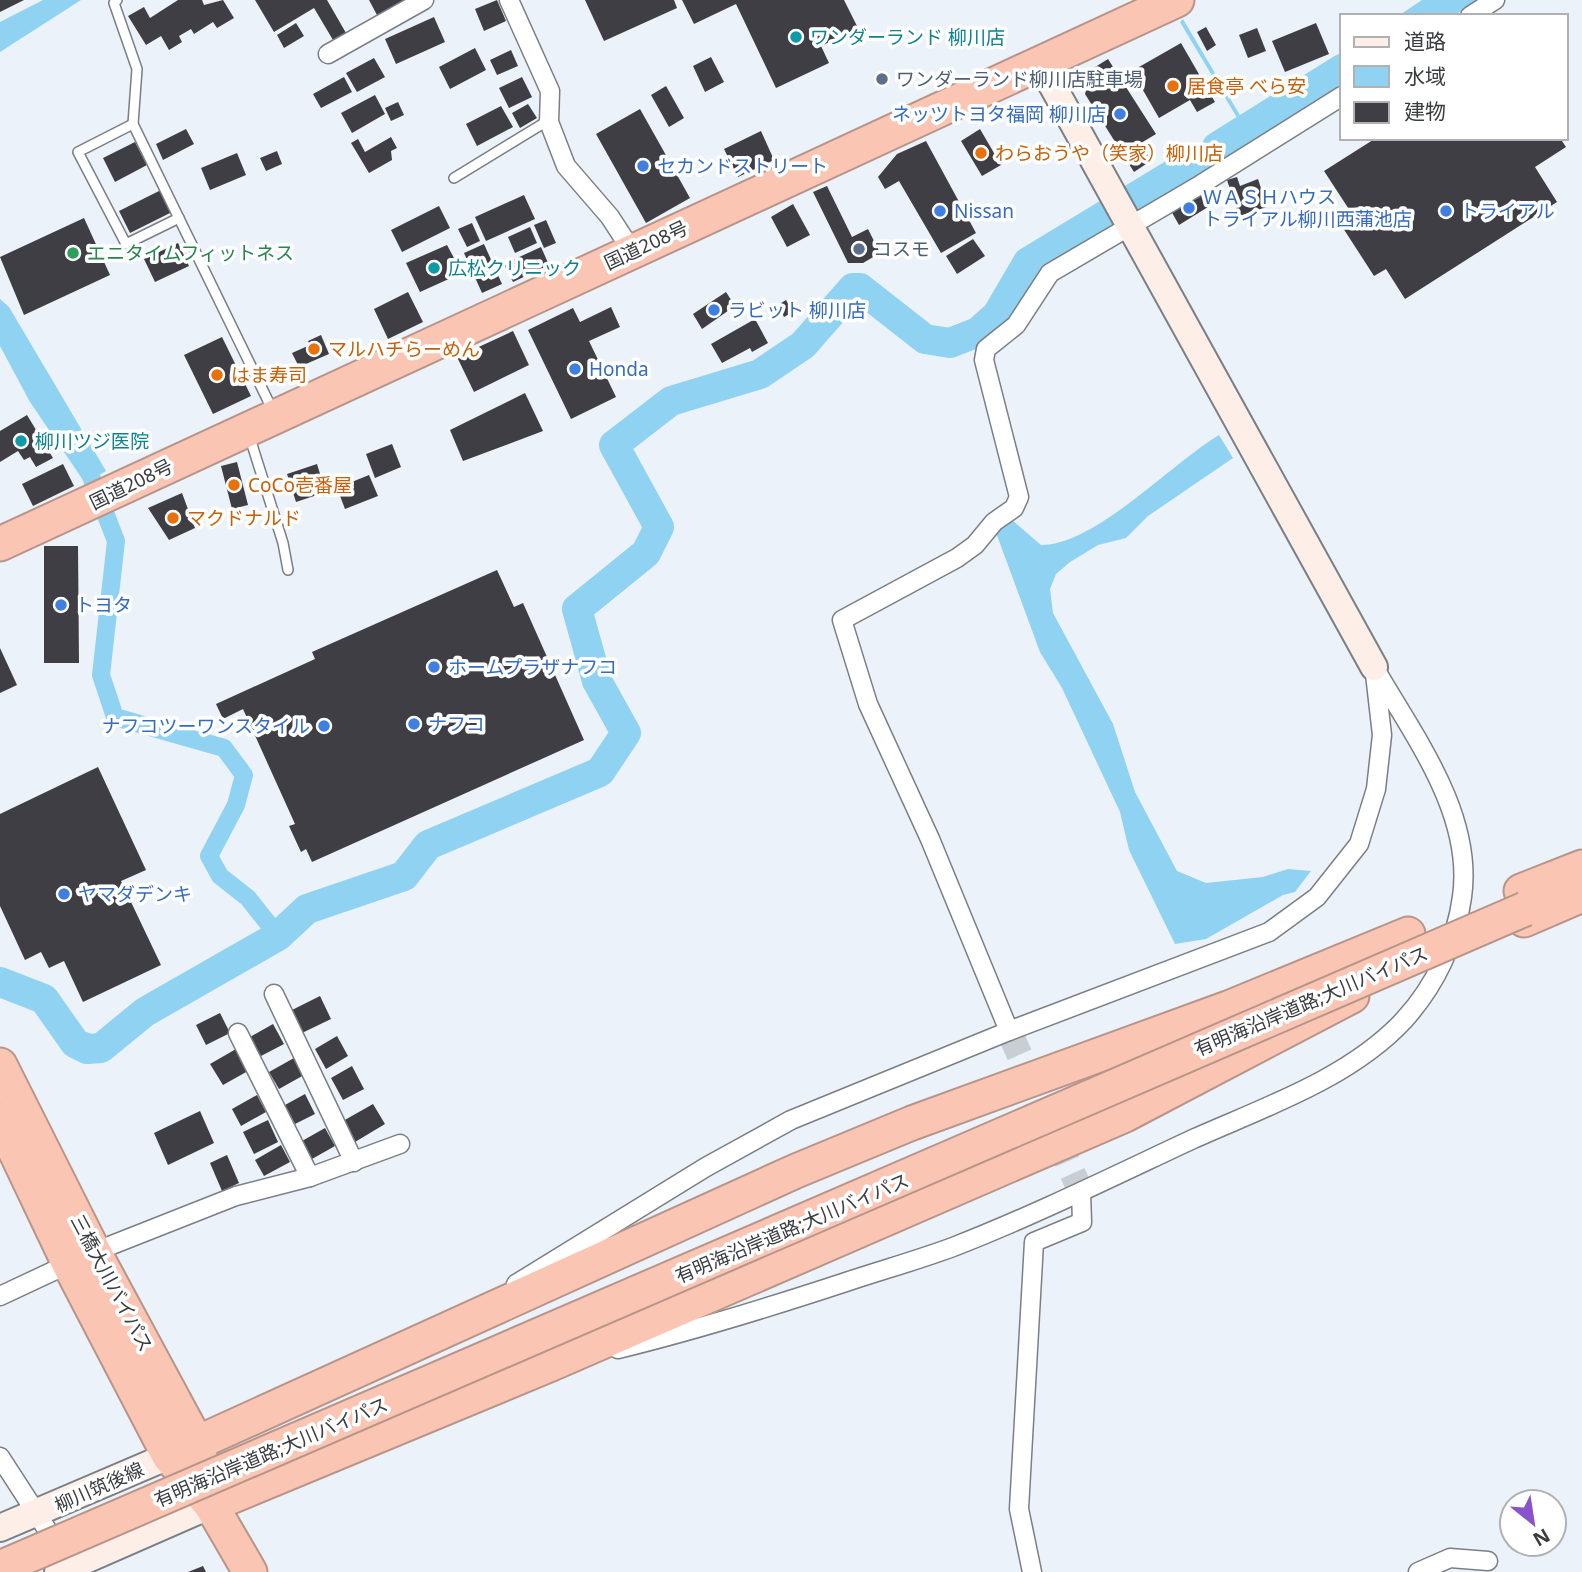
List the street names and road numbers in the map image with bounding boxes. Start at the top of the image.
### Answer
street label: 国道208号 [600,214,692,276]
street label: 国道208号 [85,453,177,515]
street label: 有明海沿岸道路;大川バイパス [1190,940,1432,1062]
street label: 有明海沿岸道路;大川バイパス [671,1167,913,1289]
street label: 三橋大川バイパス [65,1210,159,1356]
street label: 有明海沿岸道路;大川バイパス [150,1391,392,1513]
street label: 柳川筑後線 [50,1456,148,1518]

